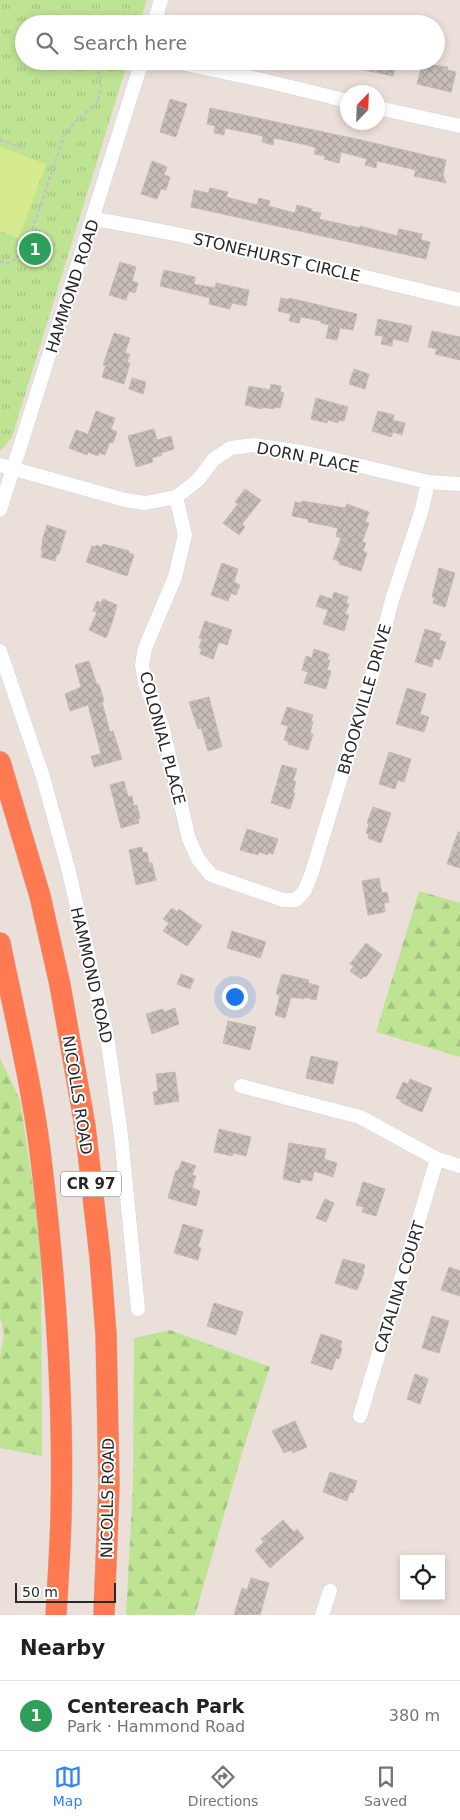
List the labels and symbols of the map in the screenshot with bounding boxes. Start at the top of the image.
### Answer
north arrow [340,85,385,130]
street label: HAMMOND ROAD [42,217,103,355]
street label: STONEHURST CIRCLE [191,229,362,286]
pin: 1 [19,230,51,268]
street label: DORN PLACE [255,438,361,477]
street label: BROOKVILLE DRIVE [334,622,395,777]
street label: COLONIAL PLACE [136,669,189,807]
street label: HAMMOND ROAD [67,905,116,1045]
your location [222,984,248,1010]
street label: NICOLLS ROAD [59,1034,96,1156]
road number: CR 97 [61,1172,121,1196]
street label: CATALINA COURT [370,1219,429,1356]
street label: NICOLLS ROAD [97,1438,118,1558]
scale bar [15,1580,116,1603]

